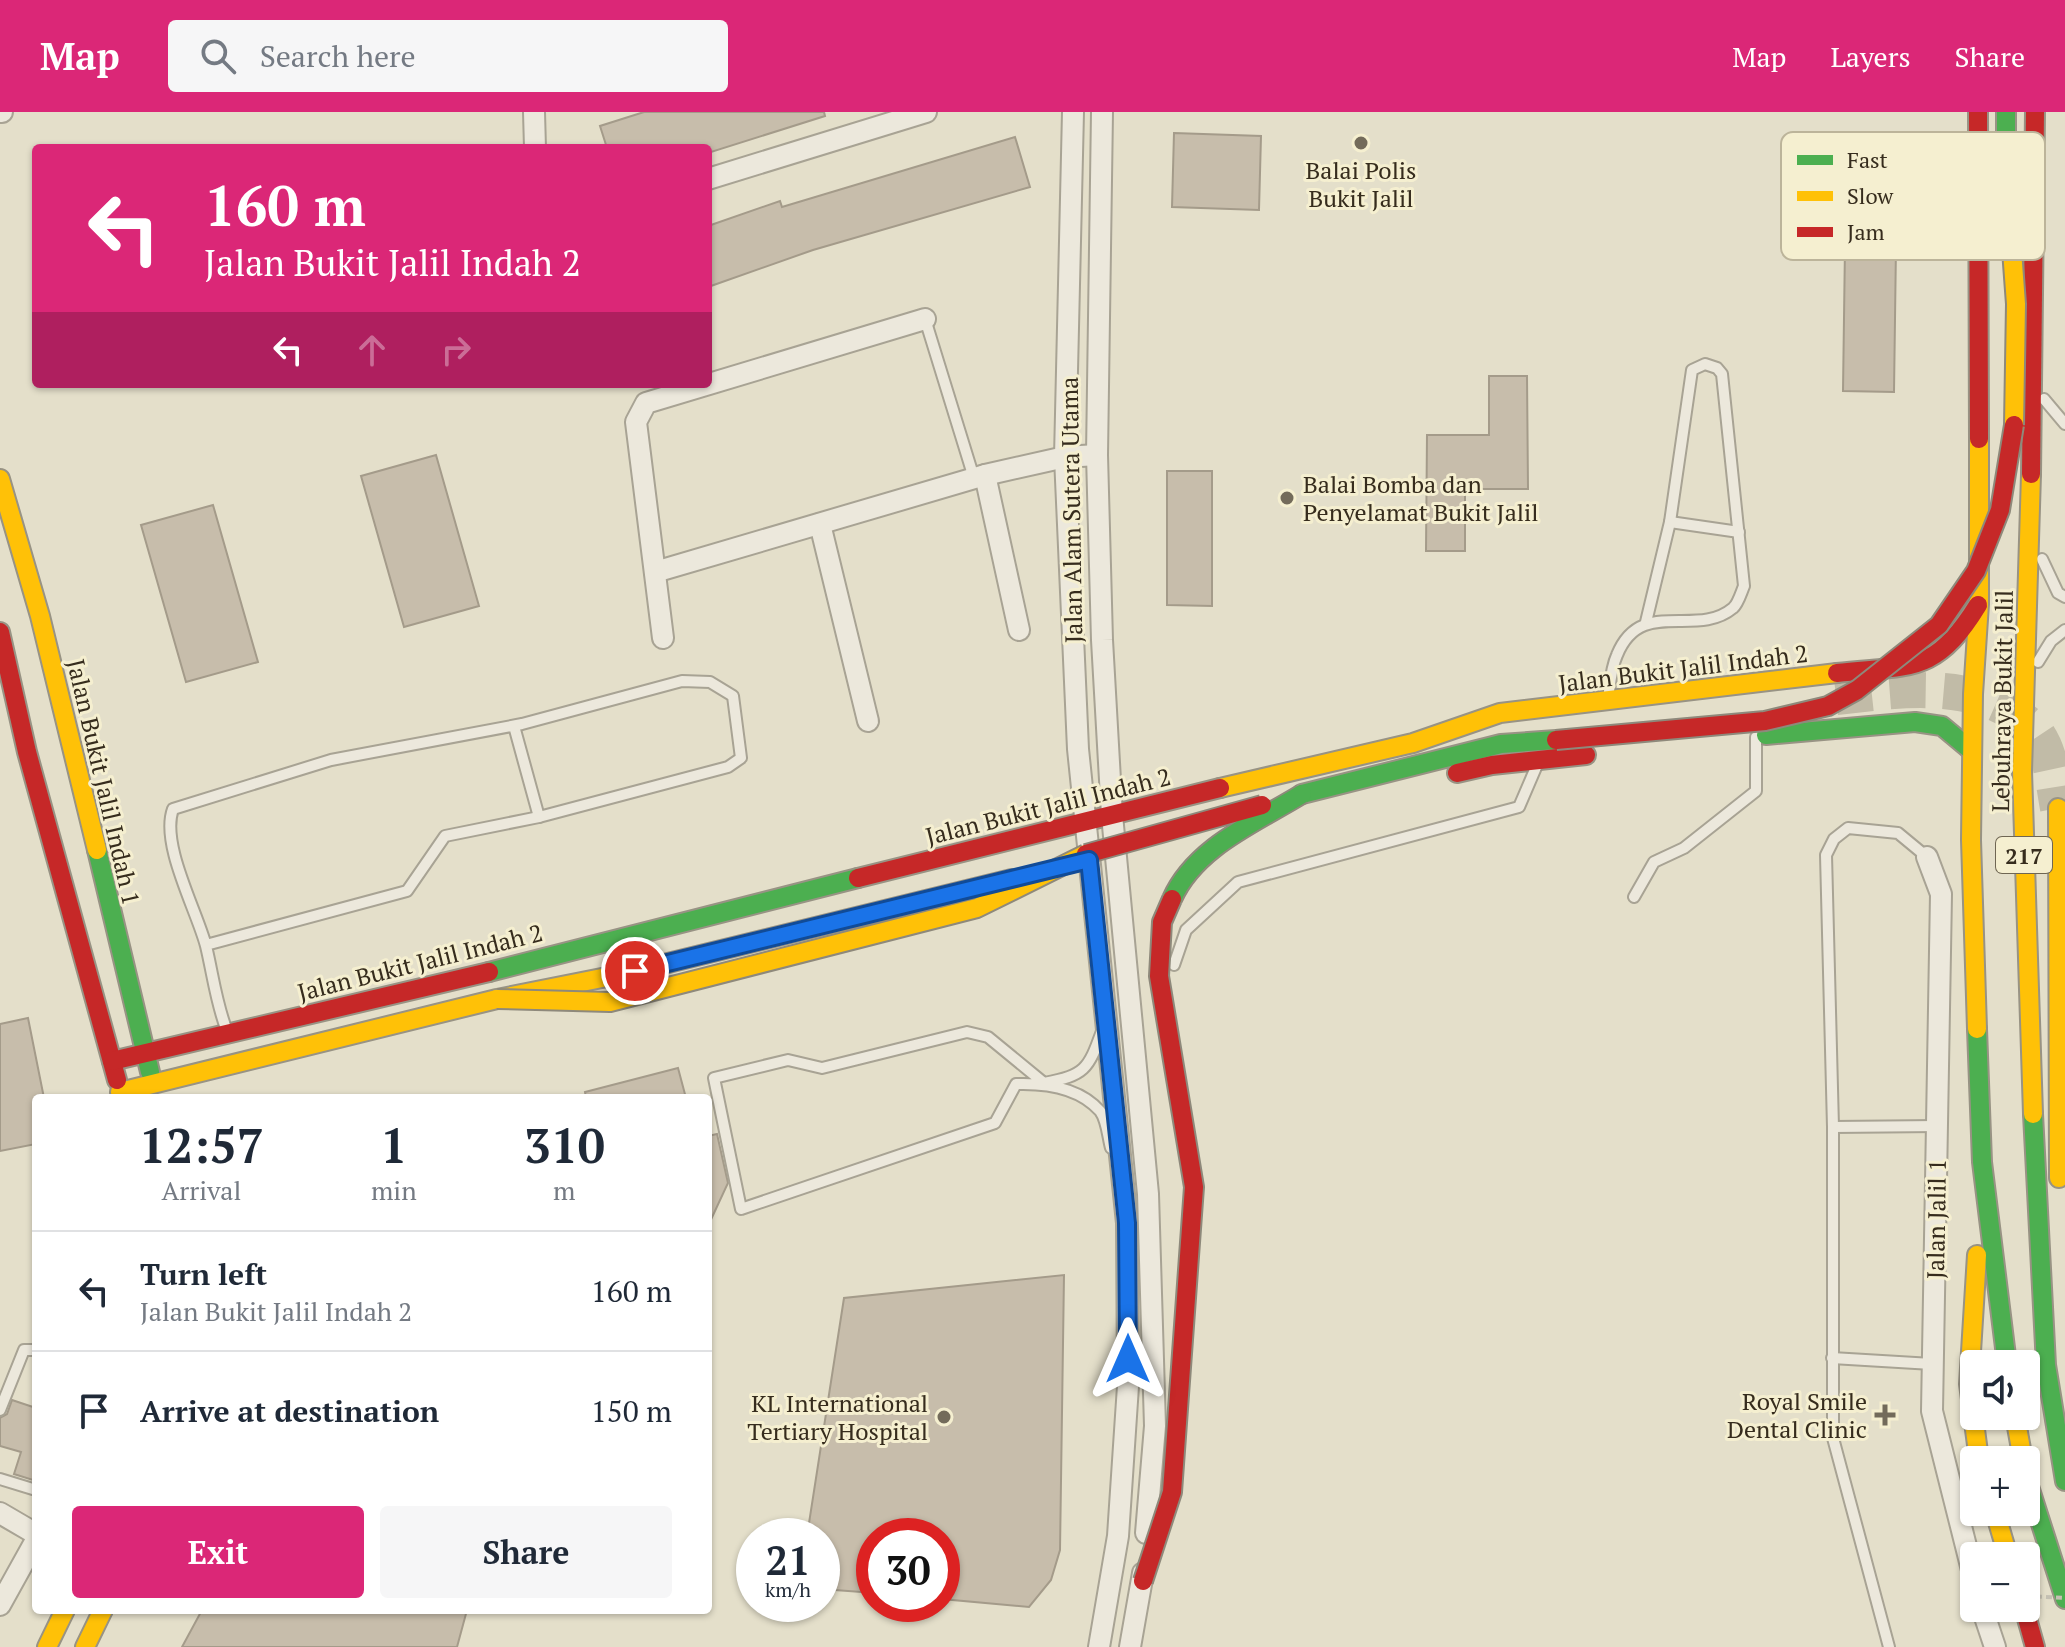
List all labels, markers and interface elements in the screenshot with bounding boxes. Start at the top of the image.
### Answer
search box [168,20,728,92]
text: Map [40,31,120,81]
icon: search [196,34,240,78]
text: Search here [260,36,416,76]
text: Map [1732,38,1786,75]
text: Layers [1830,38,1911,75]
text: Share [1955,38,2025,75]
legend [1781,132,2045,260]
marker: Balai Polis Bukit Jalil [1352,134,1370,152]
text: Fast [1847,145,1888,174]
place label: Balai Polis Bukit Jalil [1306,154,1416,214]
text: 160 m [204,168,366,242]
icon: left [72,176,176,280]
text: Slow [1847,181,1894,210]
text: Jam [1847,217,1885,246]
text: Jalan Bukit Jalil Indah 2 [204,239,581,286]
icon: left [266,328,310,372]
icon: ahead [350,328,394,372]
icon: right [434,328,478,372]
street label: Jalan Alam Sutera Utama [1053,377,1089,643]
place label: Balai Bomba dan Penyelamat Bukit Jalil [1303,468,1538,528]
marker: Balai Bomba dan Penyelamat Bukit Jalil [1278,489,1296,507]
street label: Lebuhraya Bukit Jalil [1984,590,2020,812]
street label: Jalan Bukit Jalil Indah 2 [1556,637,1810,699]
street label: Jalan Bukit Jalil Indah 1 [60,656,148,908]
street label: Jalan Bukit Jalil Indah 2 [922,760,1174,852]
road number: 217 [1996,837,2052,873]
street label: Jalan Bukit Jalil Indah 2 [294,916,546,1008]
pin [601,937,669,1005]
icon: arrive [613,949,657,993]
text: 12:57 [139,1113,264,1177]
text: 1 [380,1113,407,1177]
text: 310 [524,1113,605,1177]
street label: Jalan Jalil 1 [1919,1159,1953,1279]
text: Arrival [162,1173,241,1207]
text: min [371,1173,417,1207]
text: m [553,1173,576,1207]
text: Turn left [140,1254,267,1294]
icon: left [72,1269,116,1313]
text: 160 m [591,1271,672,1311]
text: Jalan Bukit Jalil Indah 2 [140,1294,412,1328]
position arrow [1086,1317,1170,1401]
map controls [1960,1350,2040,1622]
button: sound [1960,1350,2040,1430]
place label: Royal Smile Dental Clinic [1727,1385,1867,1445]
place label: KL International Tertiary Hospital [747,1387,928,1447]
icon: arrive [72,1389,116,1433]
text: Arrive at destination [140,1391,439,1431]
text: 150 m [591,1391,672,1431]
marker: Royal Smile Dental Clinic [1874,1404,1896,1426]
marker: KL International Tertiary Hospital [935,1408,953,1426]
button: + [1960,1446,2040,1526]
button: Exit [72,1506,364,1598]
button: Share [380,1506,672,1598]
speed limit sign: 30 [856,1518,960,1622]
text: 21 [765,1533,811,1586]
button: − [1960,1542,2040,1622]
text: km/h [765,1576,811,1603]

